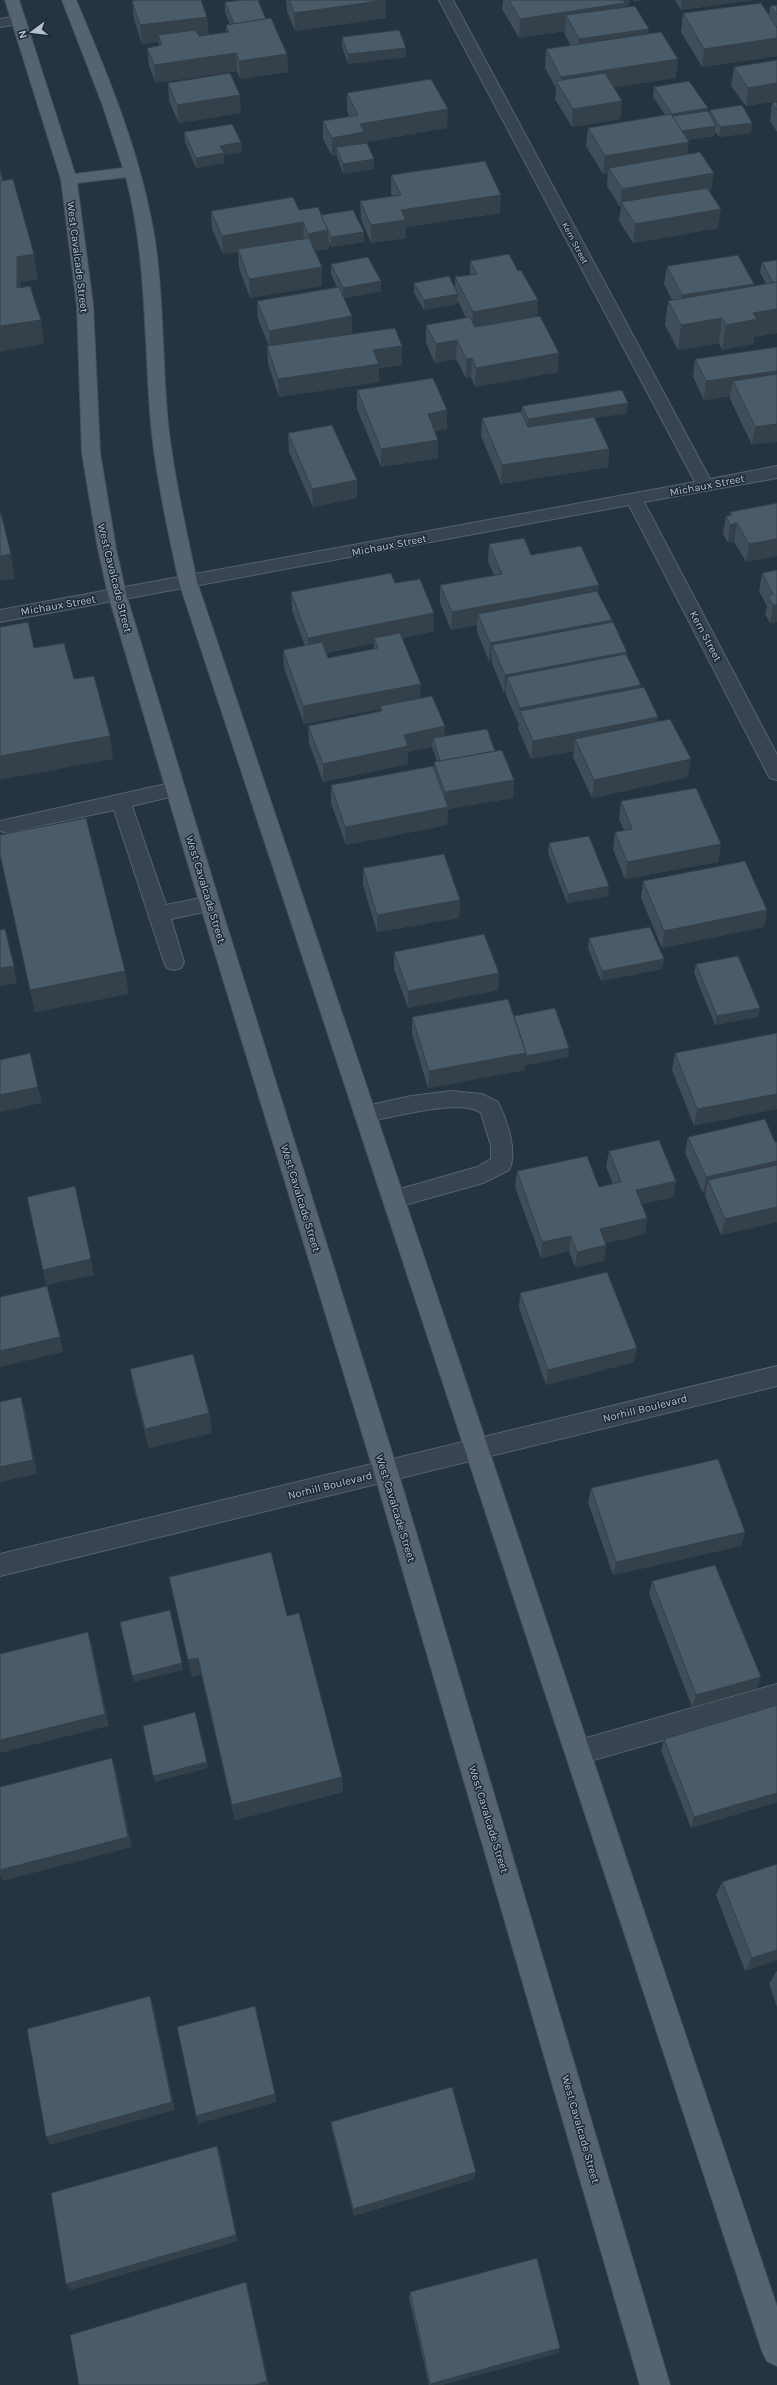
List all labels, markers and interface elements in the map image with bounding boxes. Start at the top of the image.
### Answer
north arrow [12,12,52,52]
text: N [16,29,30,40]
street label: West Cavalcade Street [64,201,91,313]
street label: Kern Street [560,221,590,266]
street label: Michaux Street [669,472,746,499]
street label: West Cavalcade Street [95,522,134,634]
street label: Michaux Street [351,532,428,559]
street label: Michaux Street [20,592,97,618]
street label: Kern Street [687,609,724,664]
street label: West Cavalcade Street [183,834,228,945]
street label: West Cavalcade Street [278,1143,323,1254]
street label: Norhill Boulevard [602,1392,689,1425]
street label: West Cavalcade Street [373,1453,418,1564]
street label: Norhill Boulevard [287,1469,374,1502]
street label: West Cavalcade Street [466,1764,511,1875]
street label: West Cavalcade Street [559,2074,602,2185]

